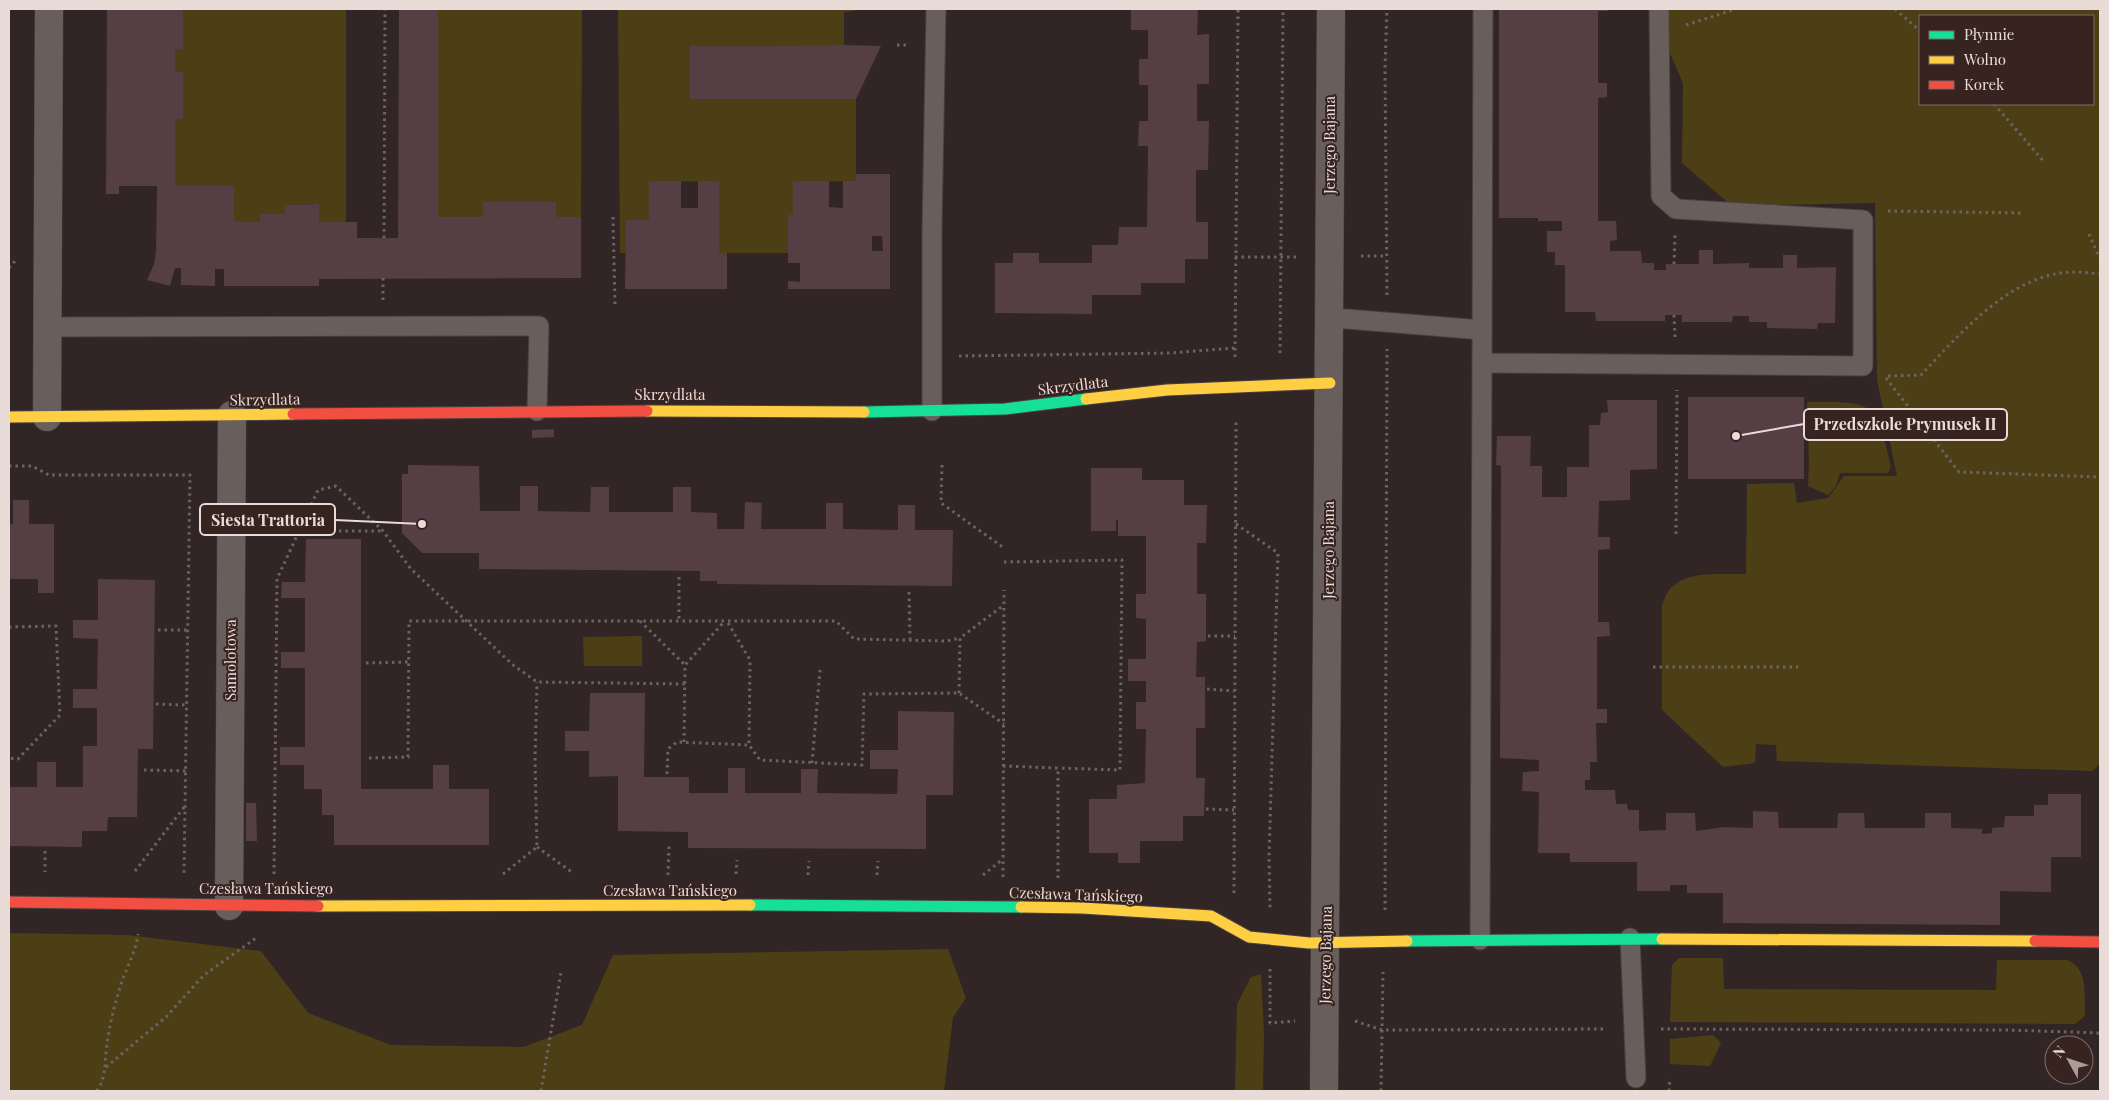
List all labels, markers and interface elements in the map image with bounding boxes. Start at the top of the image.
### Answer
legend [1919,15,2094,105]
text: Płynnie [1964,24,2014,44]
text: Wolno [1963,49,2006,69]
text: Korek [1964,74,2005,94]
street label: Jerzego Bajana [1319,95,1339,195]
street label: Skrzydlata [1036,371,1110,399]
street label: Skrzydlata [635,384,706,404]
street label: Skrzydlata [229,388,301,410]
callout: Przedszkole Prymusek II [1804,409,2007,440]
text: Przedszkole Prymusek II [1813,413,1997,434]
street label: Jerzego Bajana [1318,500,1338,600]
callout: Siesta Trattoria [200,504,335,535]
text: Siesta Trattoria [211,509,326,530]
street label: Samolotowa [220,619,240,701]
street label: Czesława Tańskiego [199,878,333,898]
street label: Czesława Tańskiego [603,880,737,900]
street label: Czesława Tańskiego [1009,882,1143,906]
street label: Jerzego Bajana [1314,905,1336,1005]
north arrow [2044,1035,2094,1085]
text: N [2048,1041,2069,1061]

